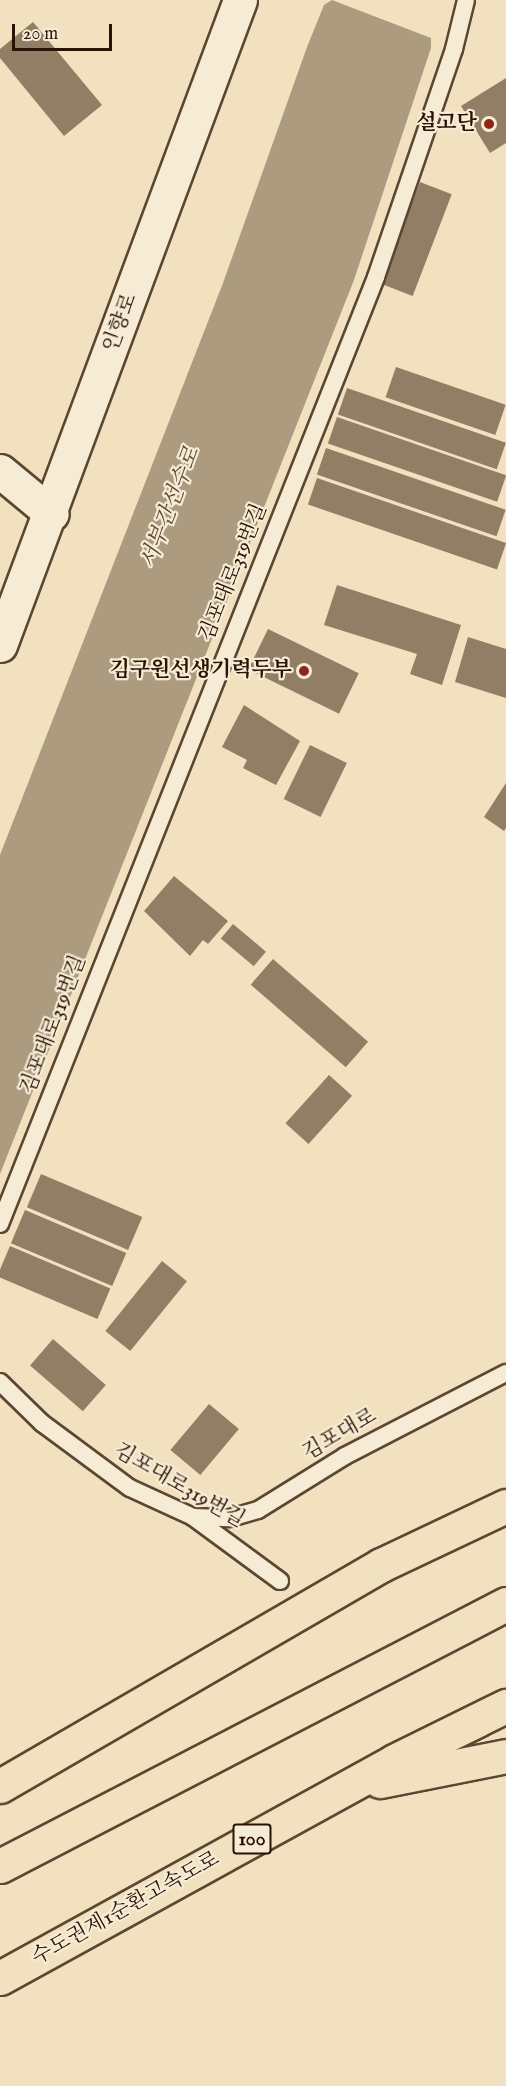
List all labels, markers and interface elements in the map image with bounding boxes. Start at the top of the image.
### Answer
scale bar [15,12,116,50]
text: 20 m [23,23,58,46]
place label: 설고단 [416,111,477,137]
marker: 설고단 [482,117,496,131]
street label: 인향로 [99,290,143,356]
water label: 서부간선수로 [136,444,206,572]
street label: 김포대로319번길 [195,500,273,646]
place label: 김구원선생기력두부 [109,658,292,684]
marker: 김구원선생기력두부 [297,664,311,678]
street label: 김포대로319번길 [16,952,92,1098]
street label: 김포대로 [299,1404,381,1466]
street label: 김포대로319번길 [109,1438,249,1534]
road number: 100 [231,1822,273,1856]
street label: 수도권제1순환고속도로 [28,1847,224,1971]

